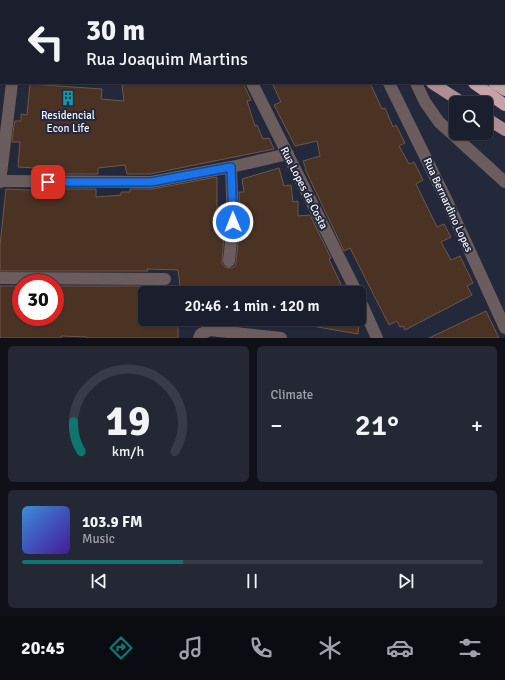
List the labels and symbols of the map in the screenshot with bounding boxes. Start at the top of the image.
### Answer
building icon: Residencial Econ Life [59,89,77,107]
place label: Residencial Econ Life [41,109,95,135]
street label: Rua Lopes da Costa [278,145,331,232]
street label: Rua Bernardino Lopes [420,156,476,254]
pin [31,165,65,199]
position arrow [212,201,254,243]
speed limit sign: 30 [12,274,64,326]

